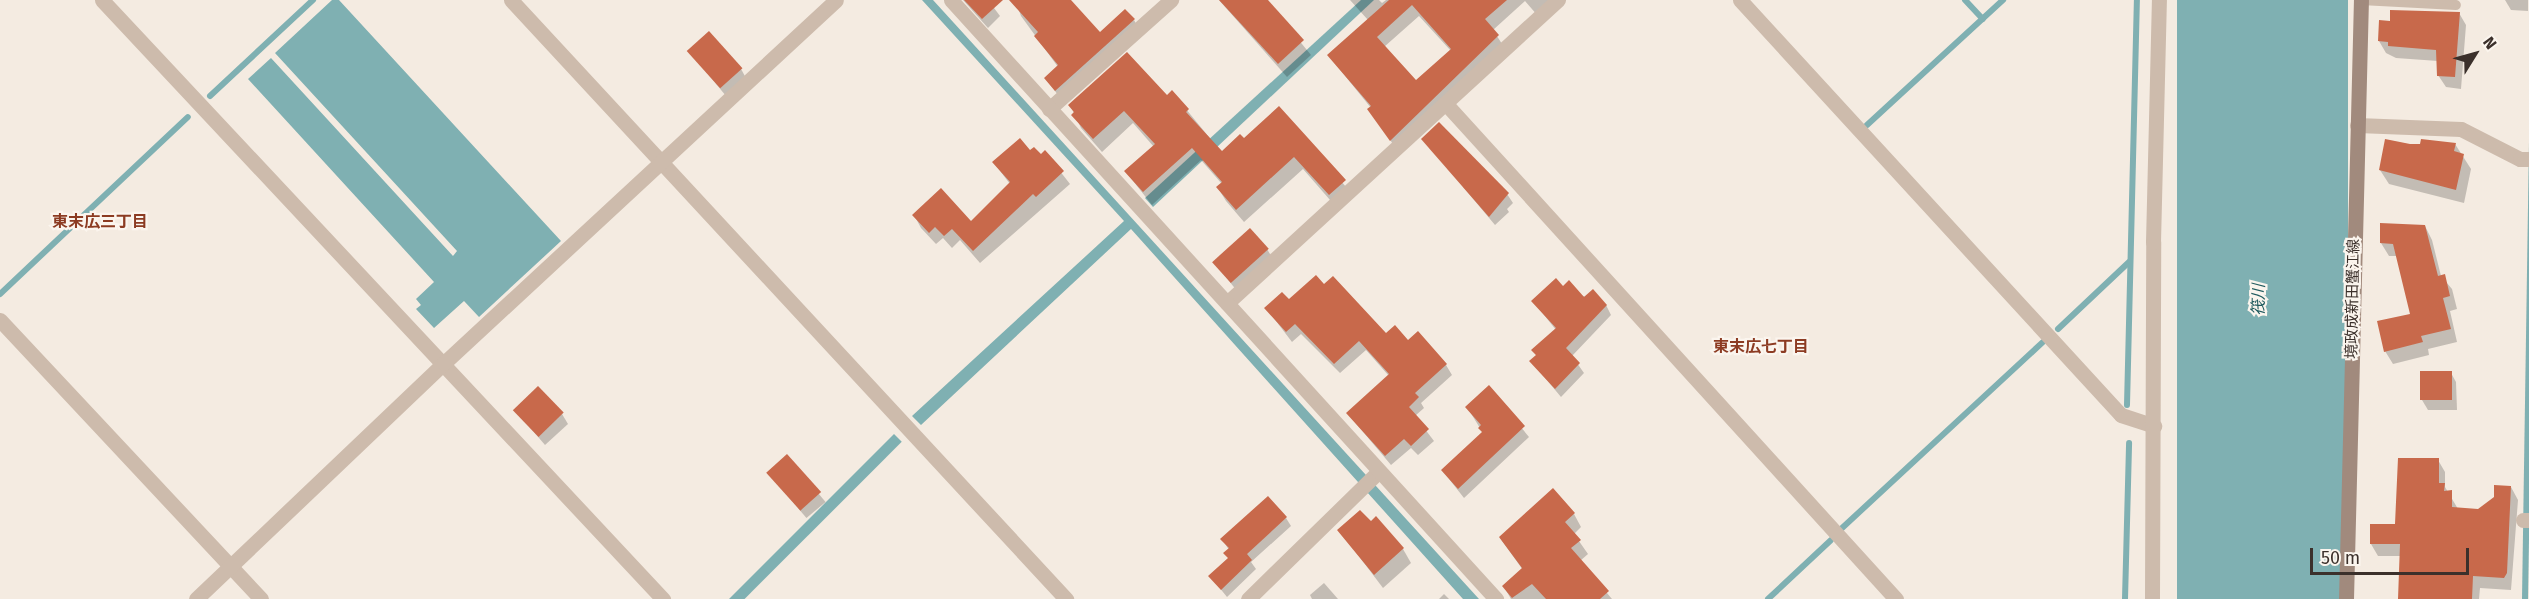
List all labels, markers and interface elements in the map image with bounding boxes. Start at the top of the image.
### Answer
north arrow [2445,24,2505,84]
text: N [2479,33,2501,53]
district label: 東末広三丁目 [52,212,148,232]
street label: 境政成新田蟹江線 [2343,239,2363,359]
water label: 筏川 [2249,284,2269,316]
district label: 東末広七丁目 [1713,337,1809,357]
scale bar [2313,536,2472,574]
text: 50 m [2321,547,2360,569]

